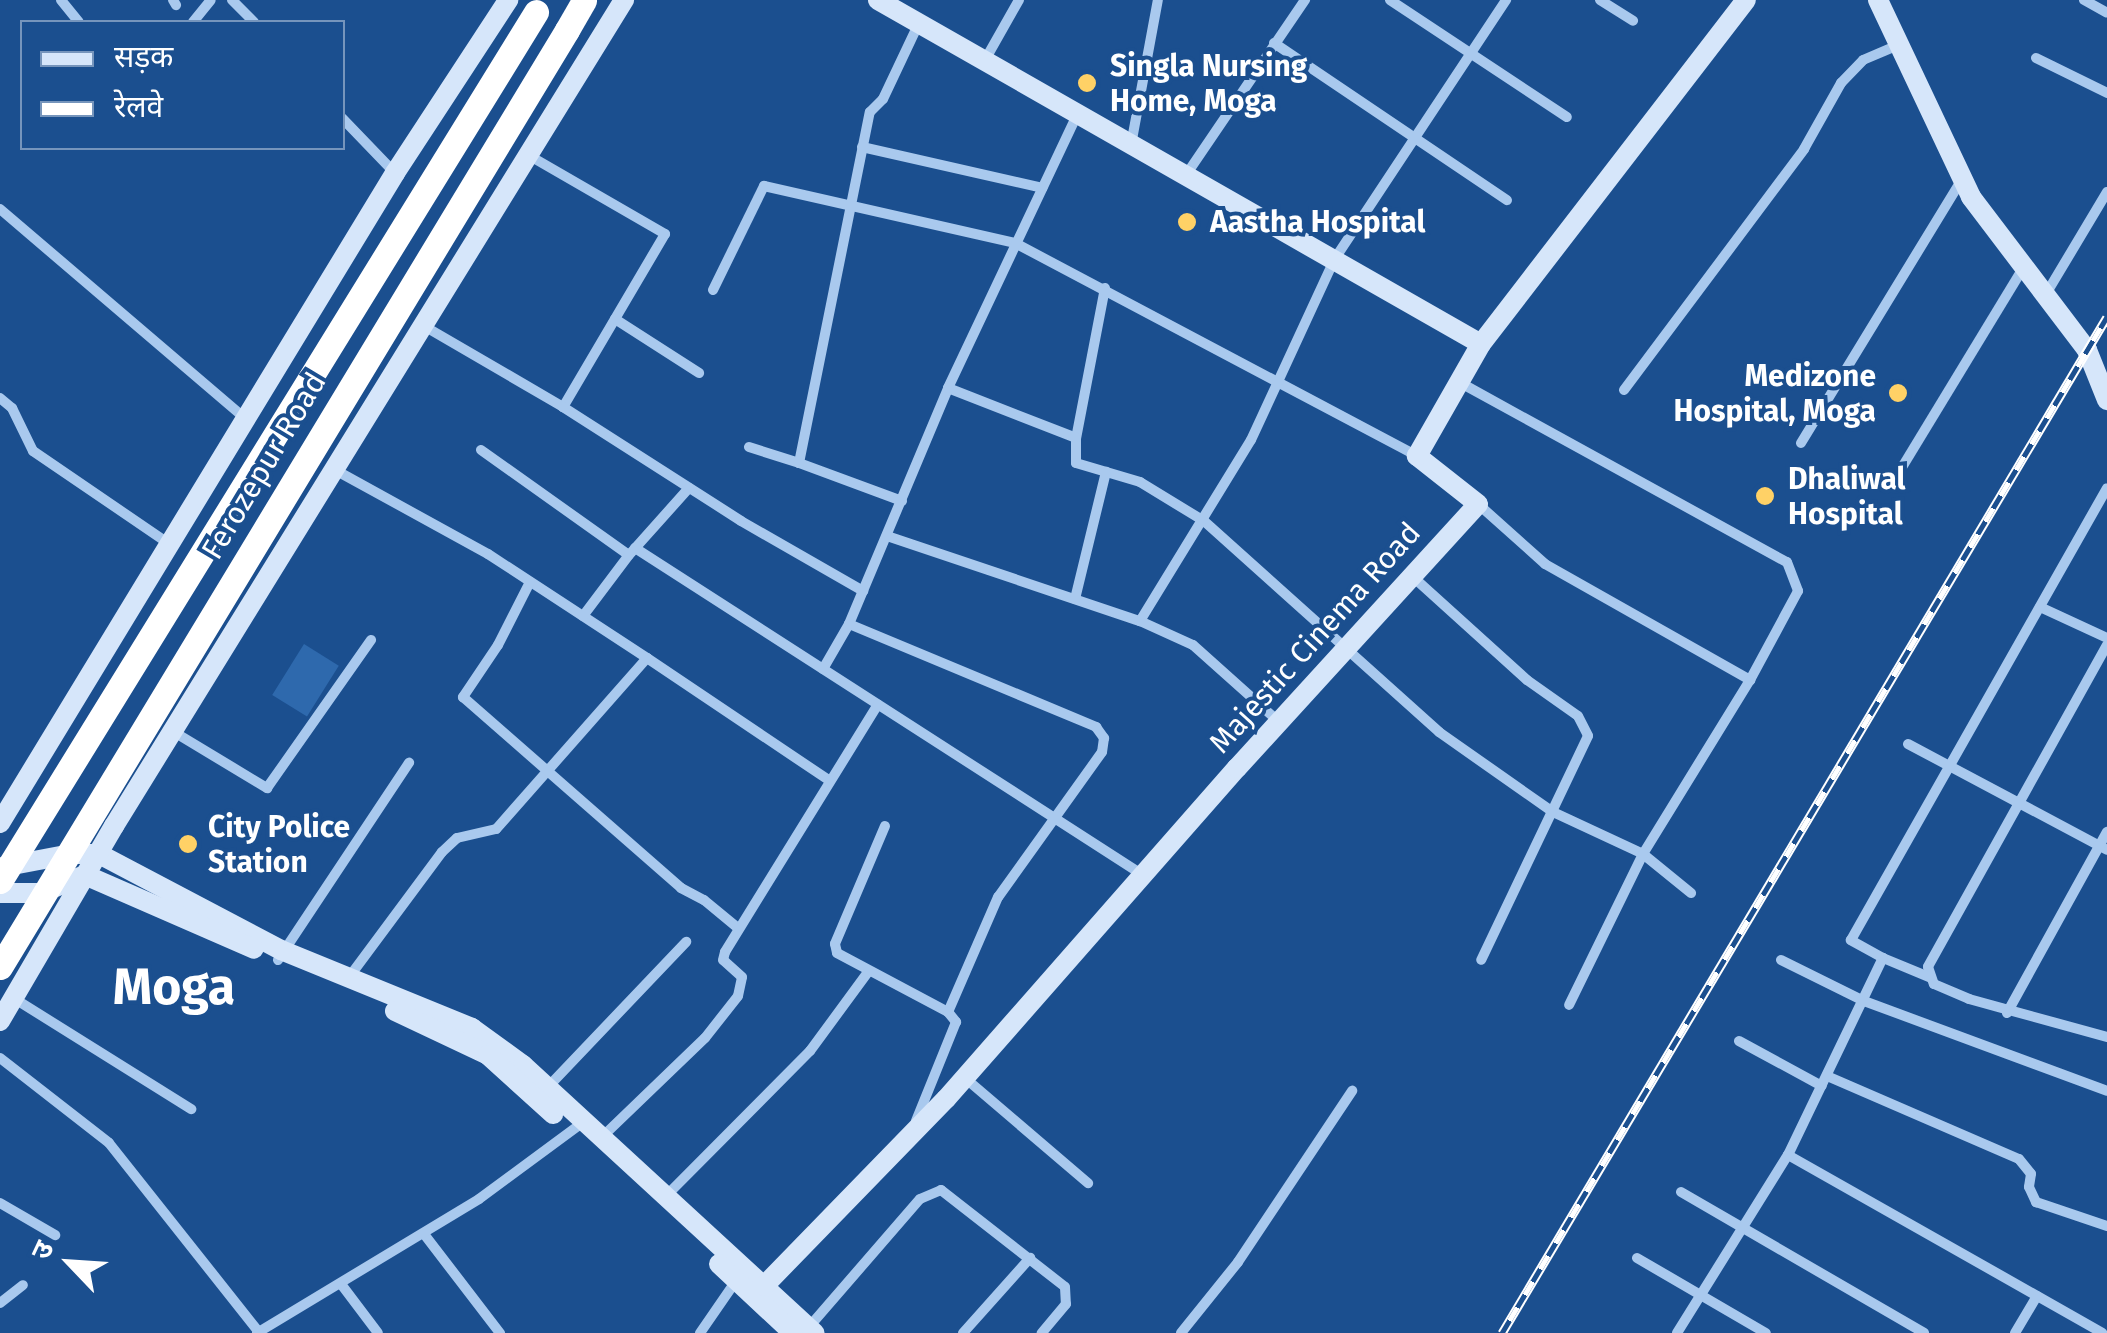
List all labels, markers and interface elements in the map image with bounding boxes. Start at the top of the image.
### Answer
legend [20,20,345,150]
text: सड़क [114,39,173,75]
place label: Singla Nursing Home, Moga [1110,48,1307,118]
marker: Singla Nursing Home, Moga [1074,70,1100,96]
text: रेलवे [114,89,163,125]
place label: Aastha Hospital [1210,204,1425,240]
marker: Aastha Hospital [1174,209,1200,235]
place label: Medizone Hospital, Moga [1673,358,1876,428]
street label: Ferozepur Road [194,366,334,566]
marker: Medizone Hospital, Moga [1885,380,1911,406]
place label: Dhaliwal Hospital [1788,461,1905,532]
marker: Dhaliwal Hospital [1752,483,1778,509]
street label: Majestic Cinema Road [1202,515,1428,761]
place label: City Police Station [208,809,350,880]
marker: City Police Station [177,833,199,855]
district label: Moga [113,958,235,1018]
north arrow [20,1213,120,1313]
text: उ [24,1236,61,1265]

